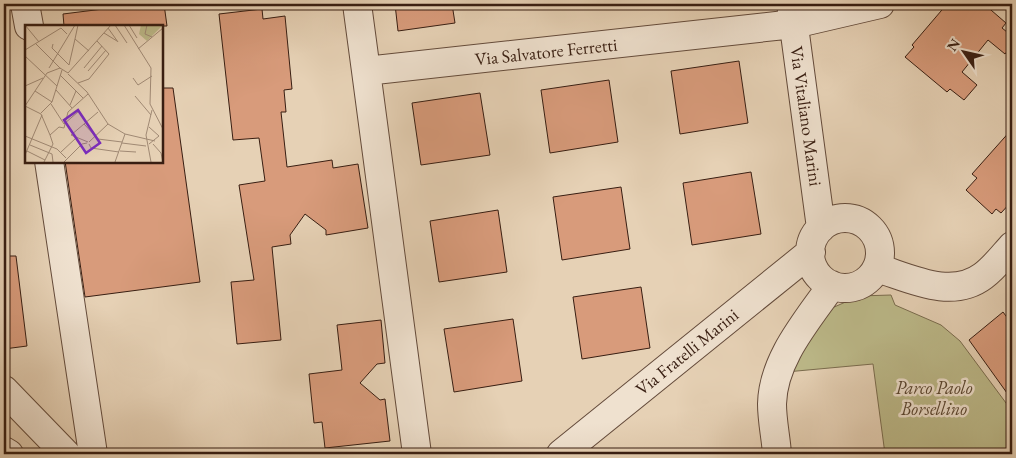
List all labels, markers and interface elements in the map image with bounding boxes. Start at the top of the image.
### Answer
inset map [25,25,162,162]
north arrow [938,28,988,78]
street label: Via Salvatore Ferretti [474,33,619,70]
text: N [943,34,964,54]
street label: Via Vitaliano Marini [785,44,828,188]
street label: Via Fratelli Marini [630,303,743,400]
park label: Parco Paolo Borsellino [895,376,973,420]

